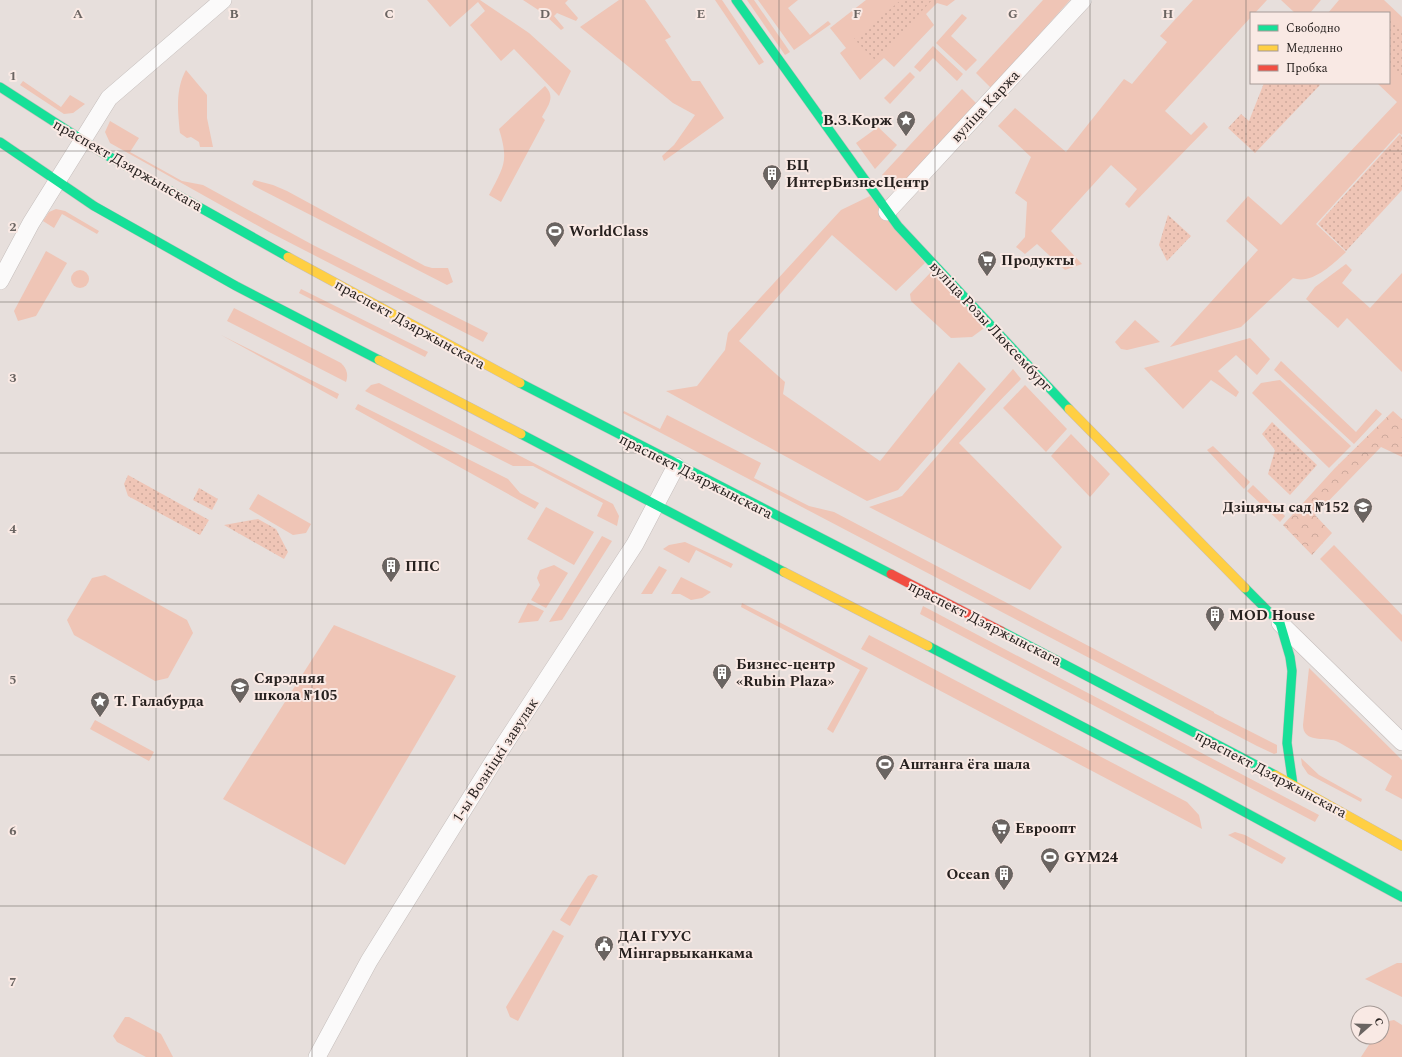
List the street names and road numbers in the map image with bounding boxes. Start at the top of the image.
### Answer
street label: вуліца Каржа [945,64,1026,148]
street label: праспект Дзяржынскага [49,113,208,218]
street label: вуліца Розы Люксембург [924,256,1058,397]
street label: праспект Дзяржынскага [330,273,490,376]
street label: праспект Дзяржынскага [615,428,777,525]
street label: праспект Дзяржынскага [904,575,1066,672]
street label: 1-ы Возніцкі завулак [446,693,544,827]
street label: праспект Дзяржынскага [1190,724,1352,825]

